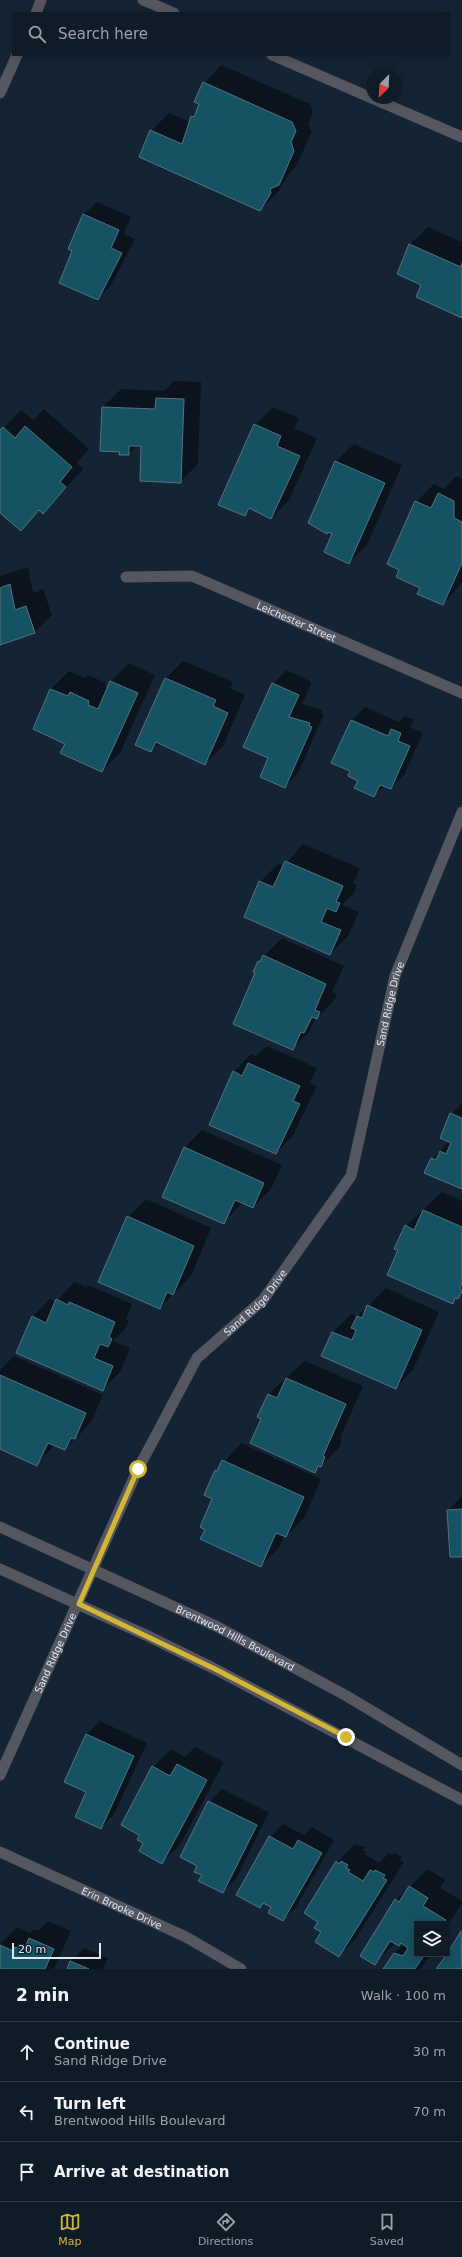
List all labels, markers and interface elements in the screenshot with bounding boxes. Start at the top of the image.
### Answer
search box [12,12,450,56]
icon: search [26,23,48,45]
text: Search here [58,25,148,43]
north arrow [366,68,402,104]
street label: Leichester Street [255,599,338,643]
street label: Sand Ridge Drive [374,960,406,1047]
street label: Sand Ridge Drive [221,1267,288,1338]
route start [129,1460,147,1478]
street label: Brentwood Hills Boulevard [174,1603,297,1673]
street label: Sand Ridge Drive [32,1611,78,1695]
route end [337,1728,355,1746]
street label: Erin Brooke Drive [80,1885,164,1931]
map controls [414,1921,450,1957]
button: layers [414,1921,450,1957]
scale bar [12,1941,101,1960]
text: 20 m [18,1943,46,1956]
text: 2 min [16,1985,69,2005]
text: Walk · 100 m [361,1988,446,2003]
text: Continue [54,2035,130,2053]
icon: ahead [16,2041,38,2063]
text: 30 m [413,2044,446,2059]
text: Sand Ridge Drive [54,2053,167,2068]
text: Turn left [54,2095,126,2113]
icon: left [16,2101,38,2123]
text: 70 m [413,2104,446,2119]
text: Brentwood Hills Boulevard [54,2113,226,2128]
icon: arrive [16,2161,38,2183]
text: Arrive at destination [54,2163,229,2181]
tab: Map [58,2211,81,2248]
tab: Directions [198,2211,253,2248]
tab: Saved [370,2211,404,2248]

